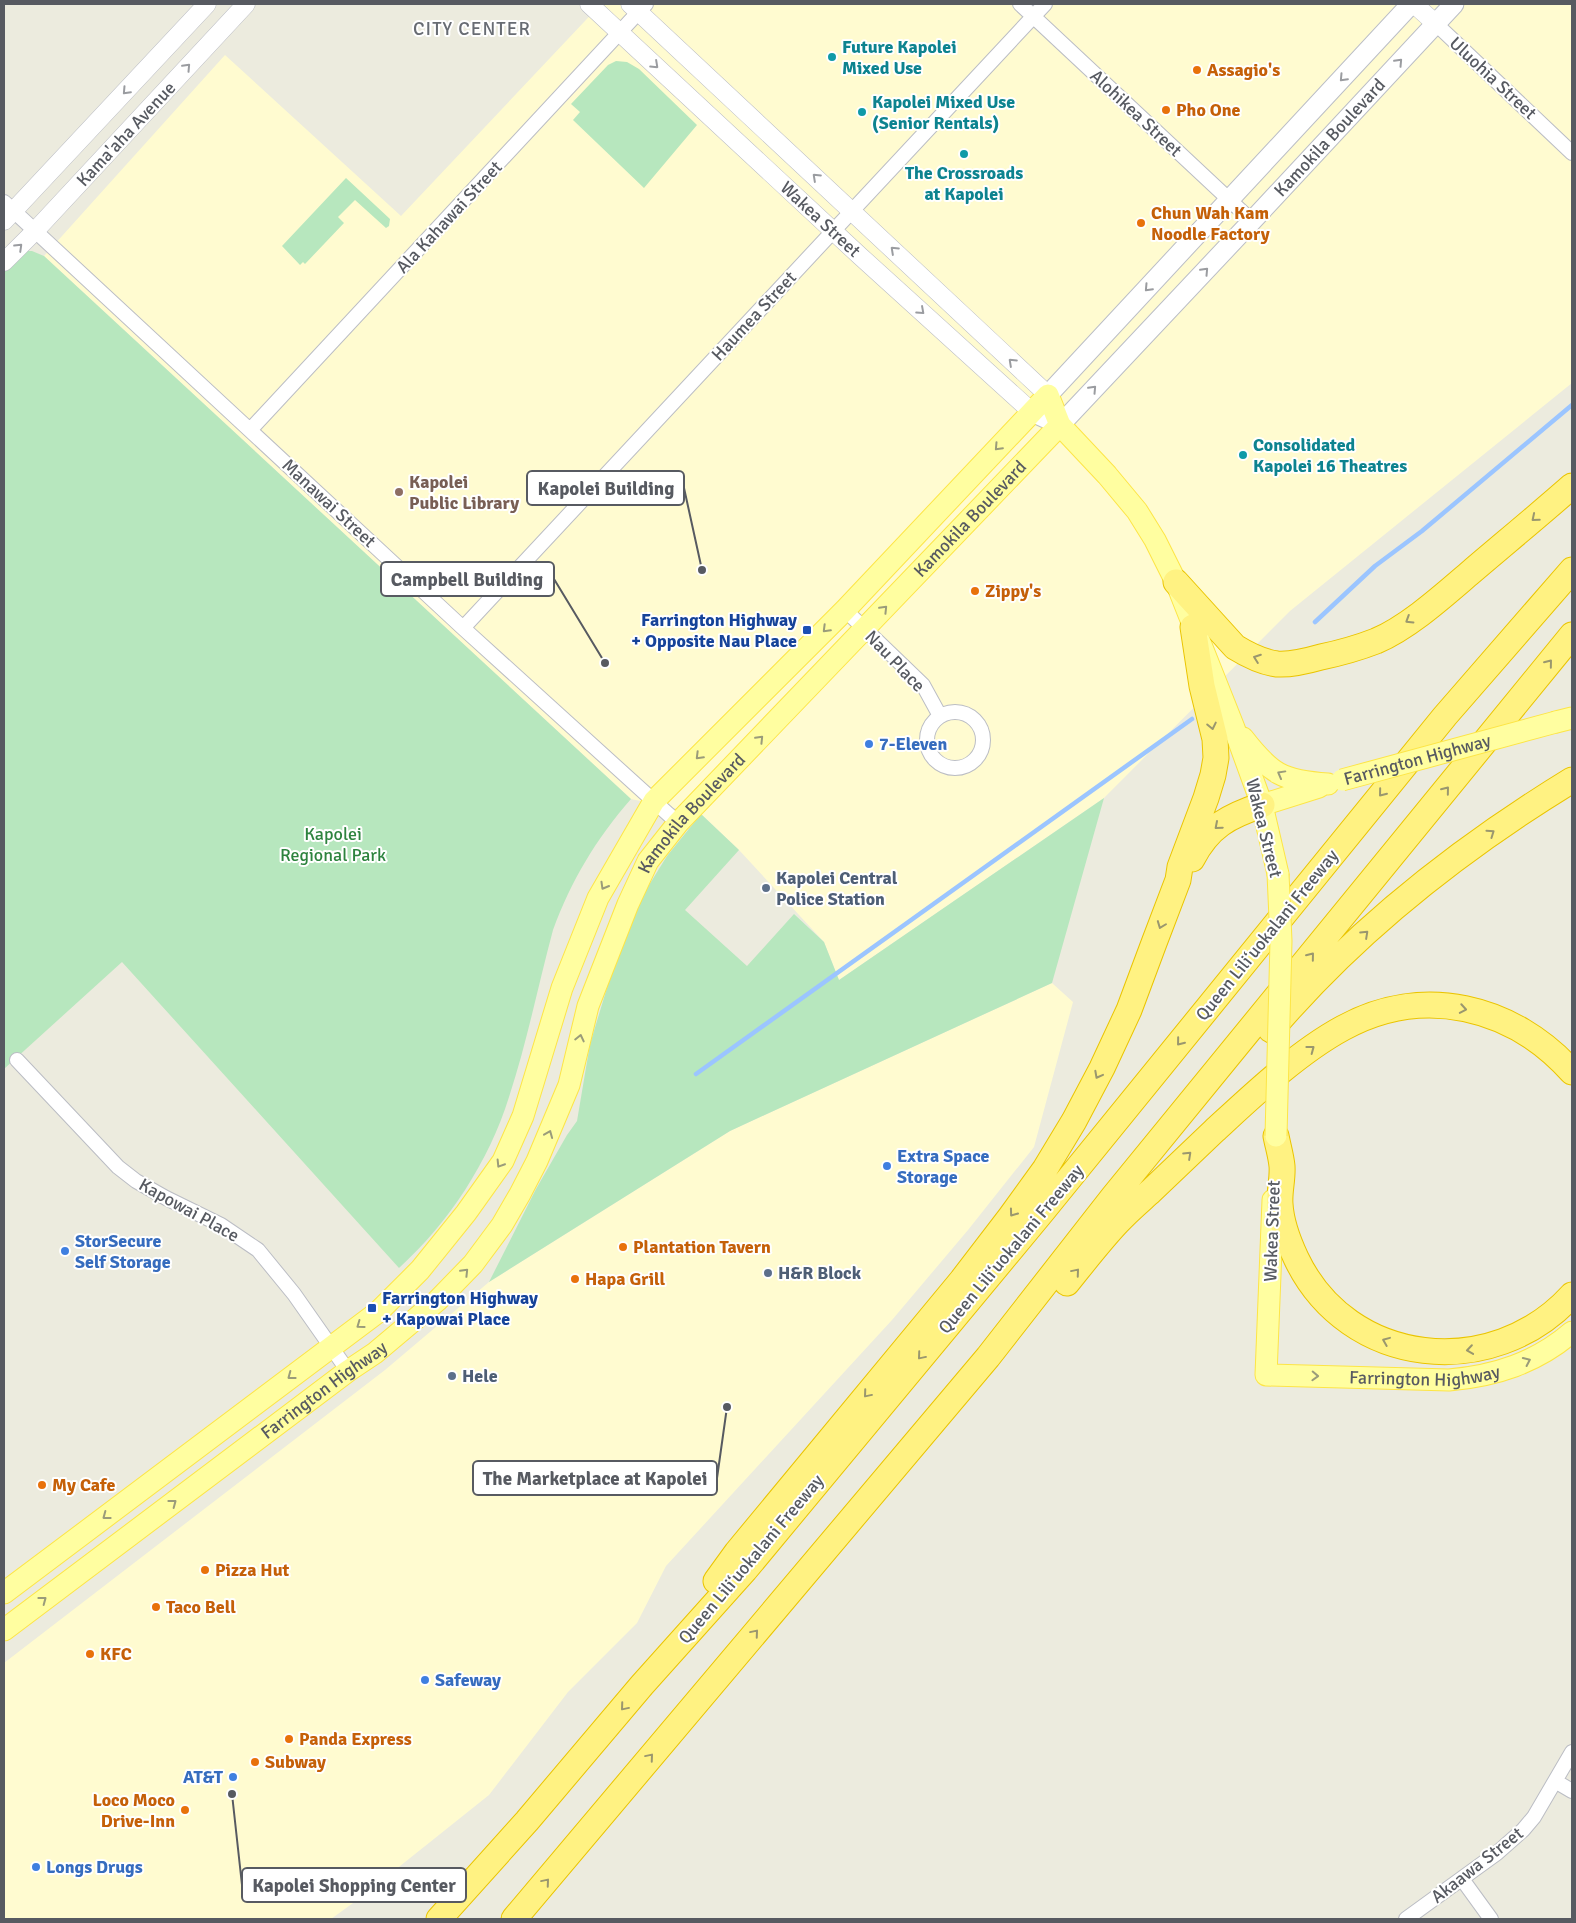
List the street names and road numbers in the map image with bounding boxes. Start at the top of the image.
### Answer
street label: Uluohia Street [1445,32,1541,124]
street label: Alohikea Street [1085,65,1187,161]
street label: Kamokila Boulevard [1269,74,1390,201]
street label: Kama'aha Avenue [72,77,180,191]
street label: Ala Kahawai Street [391,156,507,278]
street label: Wakea Street [776,177,865,262]
street label: Haumea Street [707,267,801,365]
street label: Manawai Street [278,454,380,552]
street label: Kamokila Boulevard [909,456,1031,582]
street label: Nau Place [860,626,930,696]
street label: Farrington Highway [1341,729,1494,790]
street label: Kamokila Boulevard [633,749,750,877]
street label: Wakea Street [1241,776,1287,880]
street label: Queen Liliʻuokalani Freeway [1191,844,1343,1025]
street label: Queen Liliʻuokalani Freeway [934,1159,1089,1338]
street label: Kapowai Place [135,1173,243,1247]
street label: Wakea Street [1259,1180,1285,1282]
street label: Farrington Highway [257,1336,392,1444]
street label: Farrington Highway [1349,1360,1503,1391]
street label: Queen Liliʻuokalani Freeway [674,1469,829,1648]
street label: Akaawa Street [1427,1822,1527,1908]

